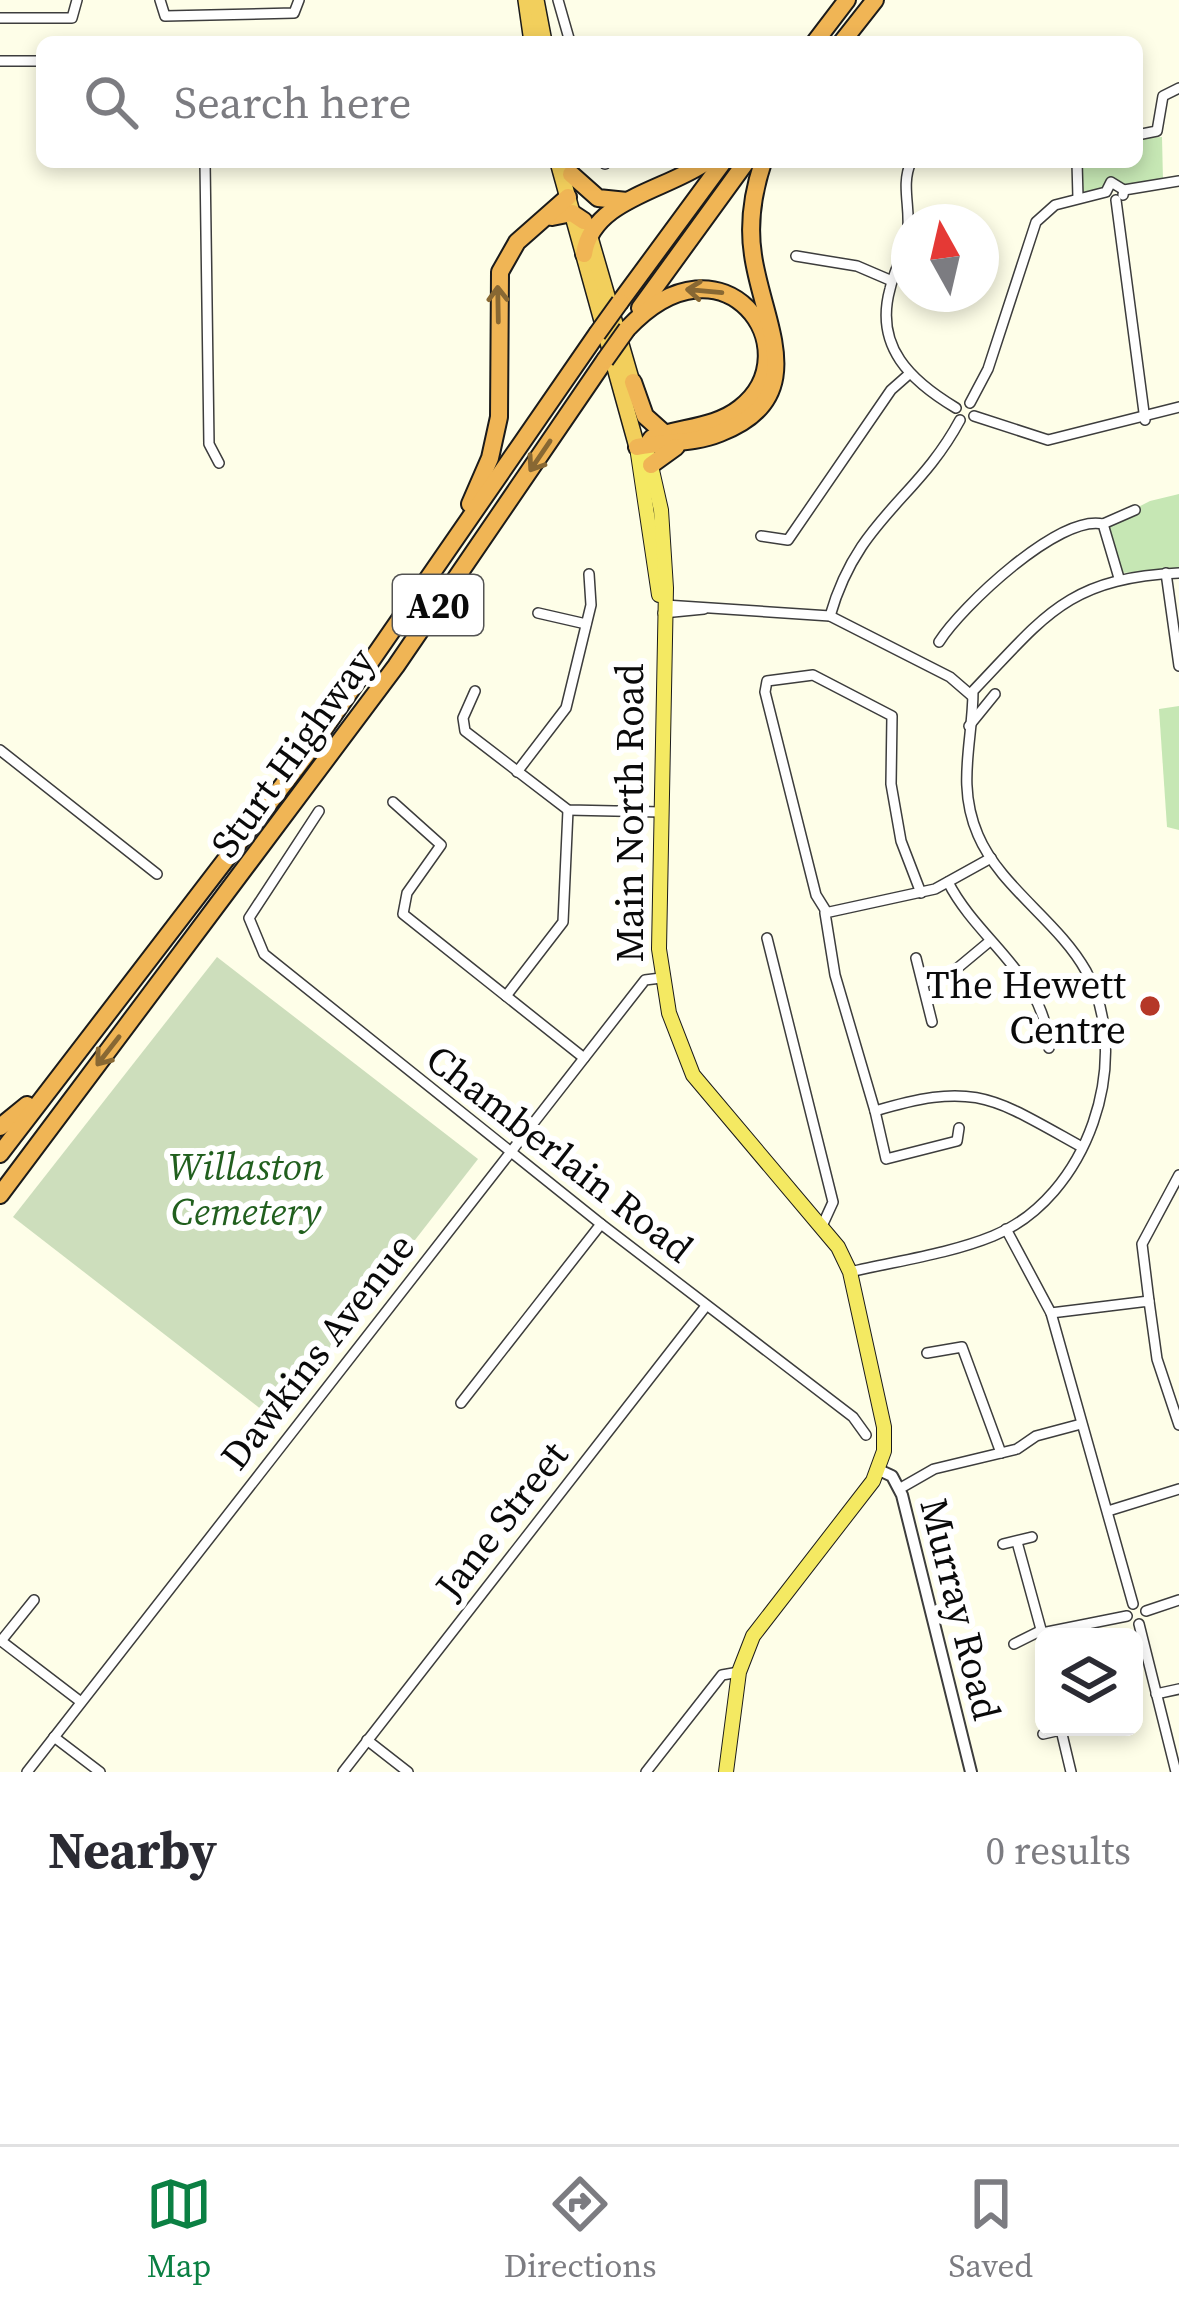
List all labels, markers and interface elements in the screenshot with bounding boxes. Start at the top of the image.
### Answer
search box [36,36,1143,168]
icon: search [78,69,144,135]
text: Search here [174,71,411,133]
north arrow [891,204,999,312]
one-way arrow [685,279,724,302]
one-way arrow [487,285,510,324]
one-way arrow [527,439,552,473]
road number: A20 [393,575,483,635]
street label: Sturt Highway [198,637,386,868]
street label: Main North Road [603,663,656,963]
place label: The Hewett Centre [926,958,1126,1056]
marker: The Hewett Centre [1137,993,1163,1019]
street label: Chamberlain Road [415,1032,704,1274]
one-way arrow [96,1034,121,1067]
park label: Willaston Cemetery [168,1140,324,1238]
street label: Dawkins Avenue [208,1222,426,1480]
street label: Jane Street [422,1430,580,1611]
street label: Murray Road [907,1493,1014,1725]
map controls [1035,1628,1143,1736]
button: layers [1035,1628,1143,1736]
text: Nearby [48,1815,217,1885]
text: 0 results [986,1824,1131,1877]
tab: Map [146,2171,212,2288]
tab: Directions [504,2171,657,2288]
tab: Saved [948,2171,1033,2288]

